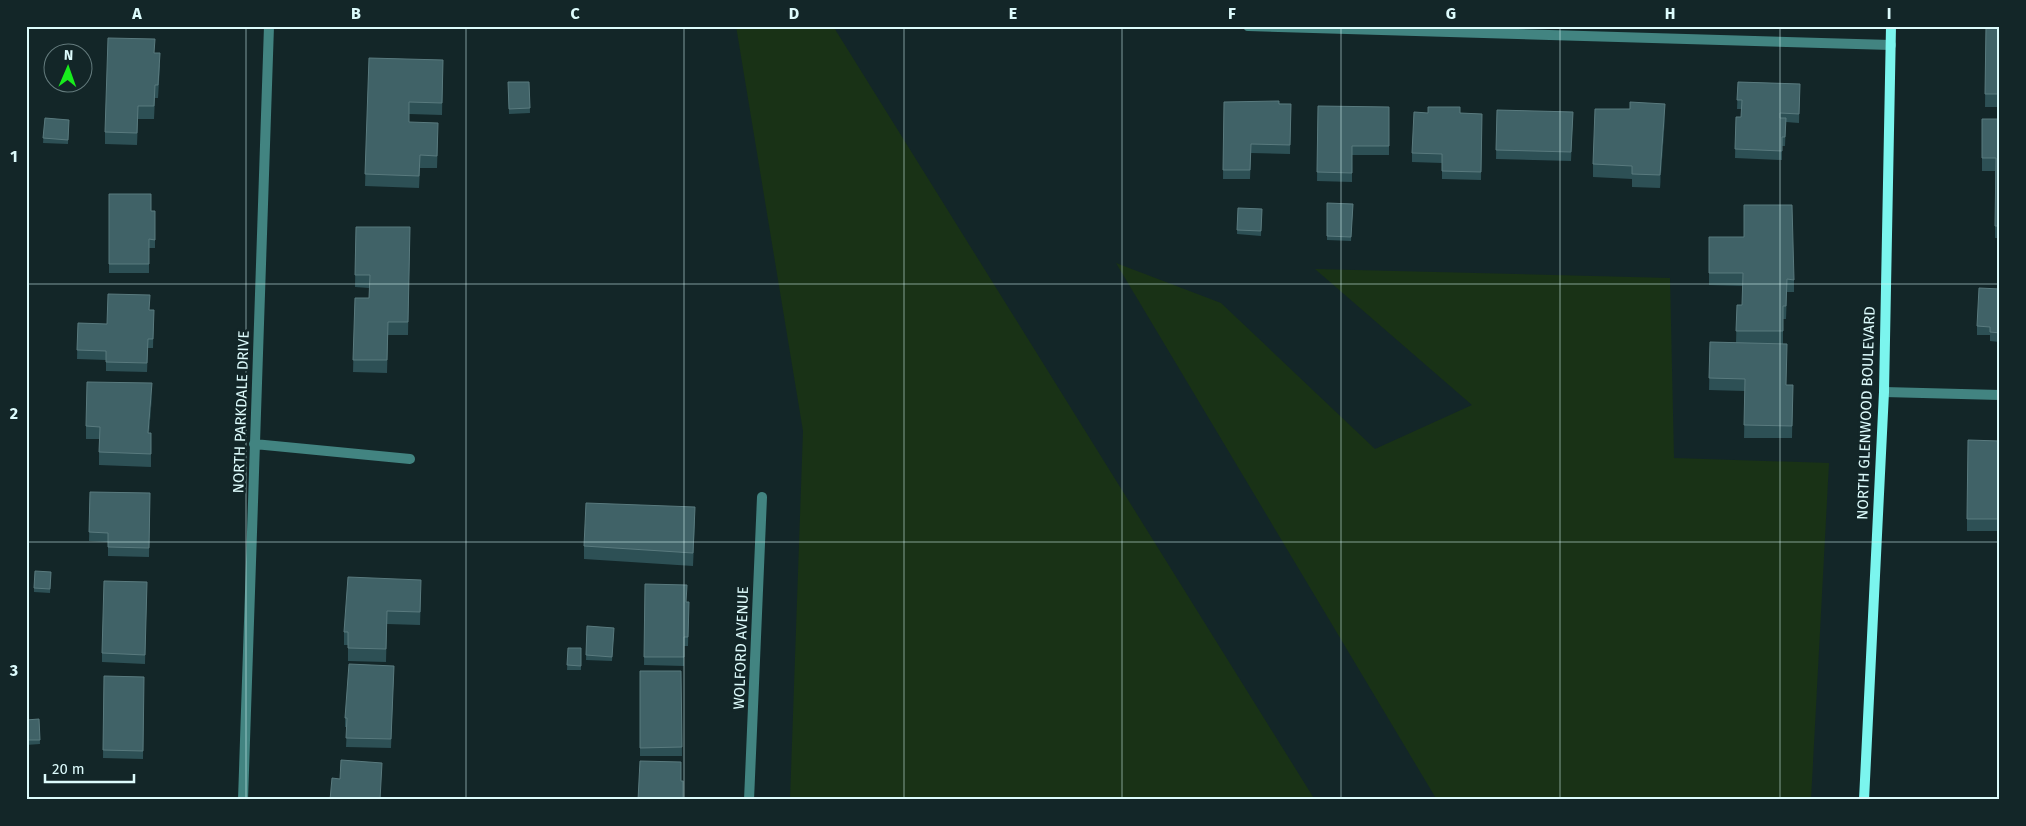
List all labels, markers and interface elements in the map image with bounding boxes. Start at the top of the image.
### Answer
text: A [131,4,142,23]
text: B [351,4,361,23]
text: C [570,4,580,23]
text: D [789,4,799,23]
text: E [1009,4,1017,23]
text: F [1228,4,1236,23]
text: G [1446,4,1456,23]
text: H [1665,4,1675,23]
text: I [1887,4,1891,23]
north arrow [42,42,92,92]
text: N [63,47,73,64]
text: 1 [10,147,18,166]
street label: NORTH GLENWOOD BOULEVARD [1853,306,1879,520]
street label: NORTH PARKDALE DRIVE [229,330,253,494]
text: 2 [10,404,18,423]
street label: WOLFORD AVENUE [730,586,752,710]
text: 3 [9,661,18,680]
scale bar [45,751,134,783]
text: 20 m [52,760,85,778]

